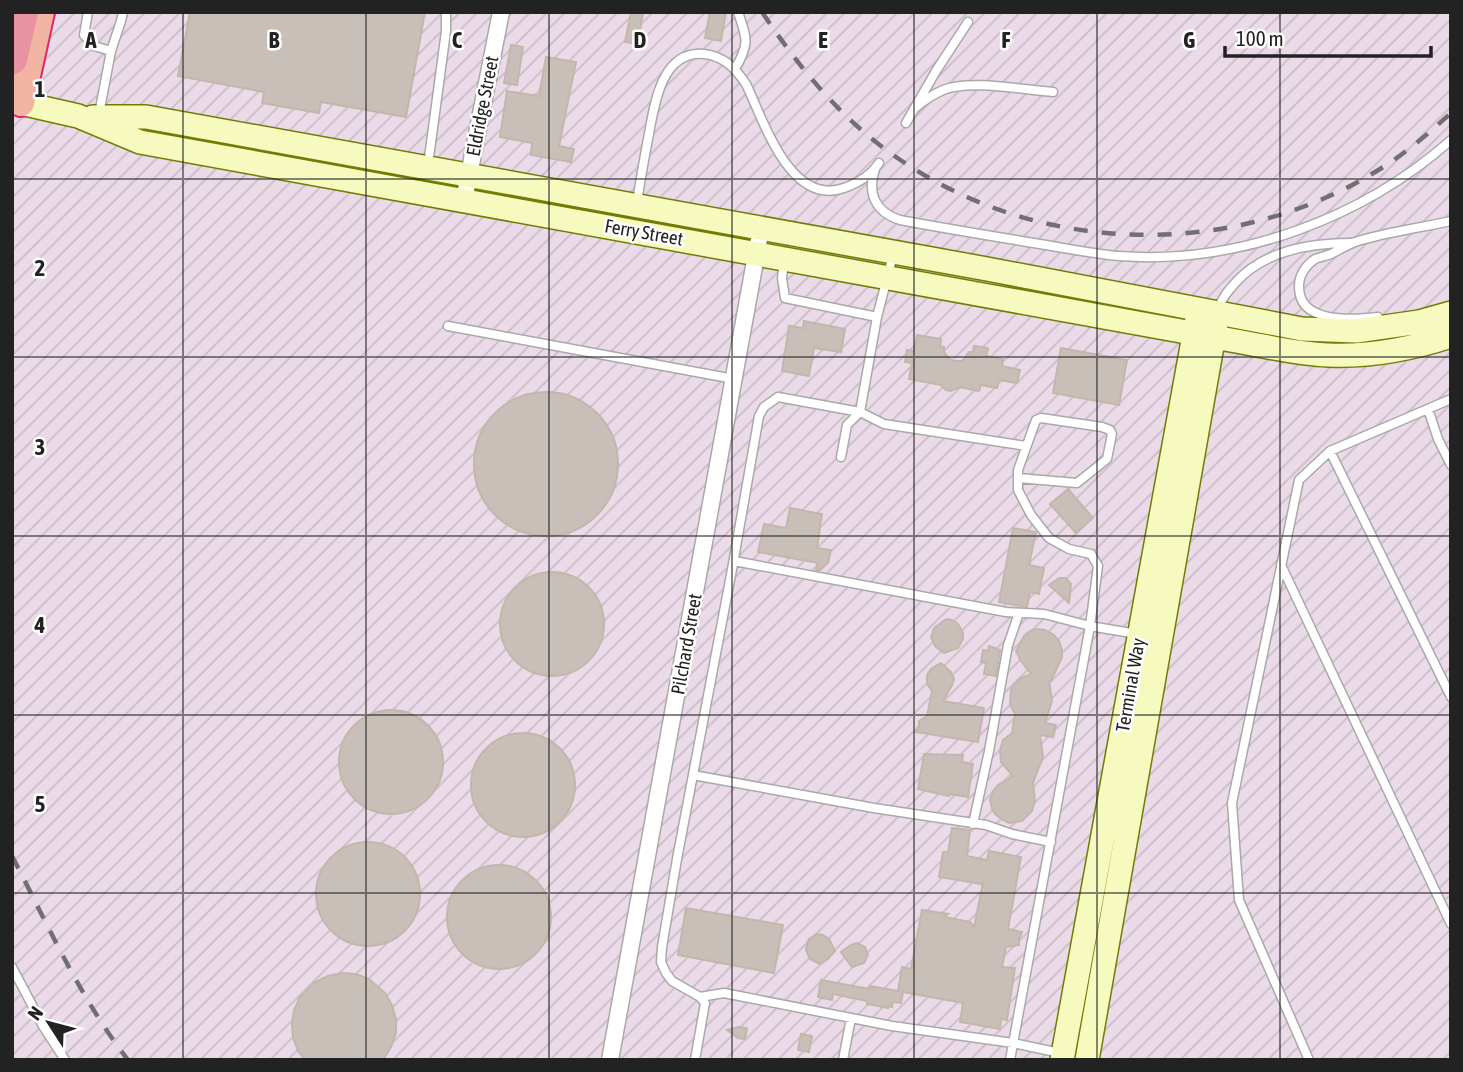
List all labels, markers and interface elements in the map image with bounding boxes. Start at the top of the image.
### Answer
scale bar [1225,14,1432,58]
text: 100 m [1236,26,1284,50]
text: A [84,27,97,53]
text: B [269,27,280,53]
text: C [452,27,463,53]
text: D [634,27,647,53]
text: E [818,27,828,53]
text: F [1001,27,1011,53]
text: G [1183,27,1195,53]
street label: Eldridge Street [462,54,502,158]
text: 1 [35,76,46,102]
street label: Ferry Street [603,214,685,250]
text: 2 [35,255,45,281]
text: 3 [35,434,45,460]
street label: Pilchard Street [666,592,706,696]
text: 4 [34,612,46,638]
street label: Terminal Way [1111,636,1149,734]
text: 5 [35,791,46,817]
north arrow [14,988,84,1058]
text: N [23,1002,47,1024]

